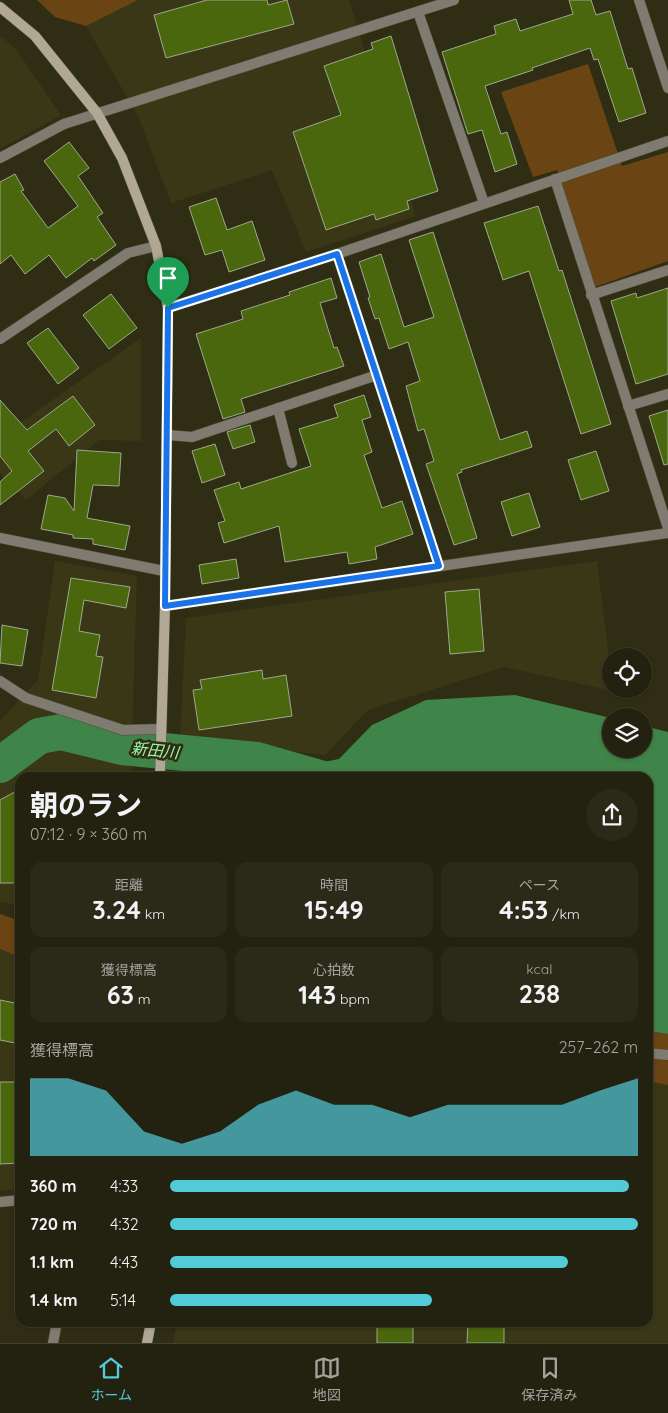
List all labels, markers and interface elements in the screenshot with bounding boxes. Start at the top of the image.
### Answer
pin [147,257,189,308]
icon: arrive [154,264,182,292]
map controls [602,648,652,758]
button: locate [602,648,652,698]
button: layers [602,708,652,758]
water label: 新田川 [130,738,182,763]
text: 朝のラン [30,787,142,822]
button: share [586,789,638,841]
text: 07:12 · 9 × 360 m [30,824,147,844]
text: 距離 [115,876,143,894]
text: 時間 [320,876,348,894]
text: ペース [519,876,560,894]
text: 3.24 [92,894,141,925]
text: 15:49 [304,894,364,925]
text: 4:53 [499,894,548,925]
text: km [141,905,165,923]
text: /km [548,905,580,923]
text: kcal [526,960,552,978]
text: 獲得標高 [101,961,157,979]
text: 心拍数 [313,961,355,979]
text: 238 [519,978,560,1009]
text: 63 [107,979,134,1010]
text: 143 [298,979,336,1010]
text: m [134,990,151,1008]
text: bpm [336,990,370,1008]
text: 257–262 m [559,1037,638,1057]
text: 獲得標高 [30,1040,94,1060]
text: 360 m [30,1176,77,1196]
text: 4:33 [110,1176,138,1196]
text: 720 m [30,1214,77,1234]
text: 4:32 [110,1214,139,1234]
text: 1.1 km [30,1252,74,1272]
text: 4:43 [110,1252,138,1272]
text: 1.4 km [30,1290,77,1310]
text: 5:14 [110,1290,136,1310]
tab: ホーム [90,1354,132,1404]
tab: 地図 [313,1354,341,1404]
tab: 保存済み [522,1354,578,1404]

